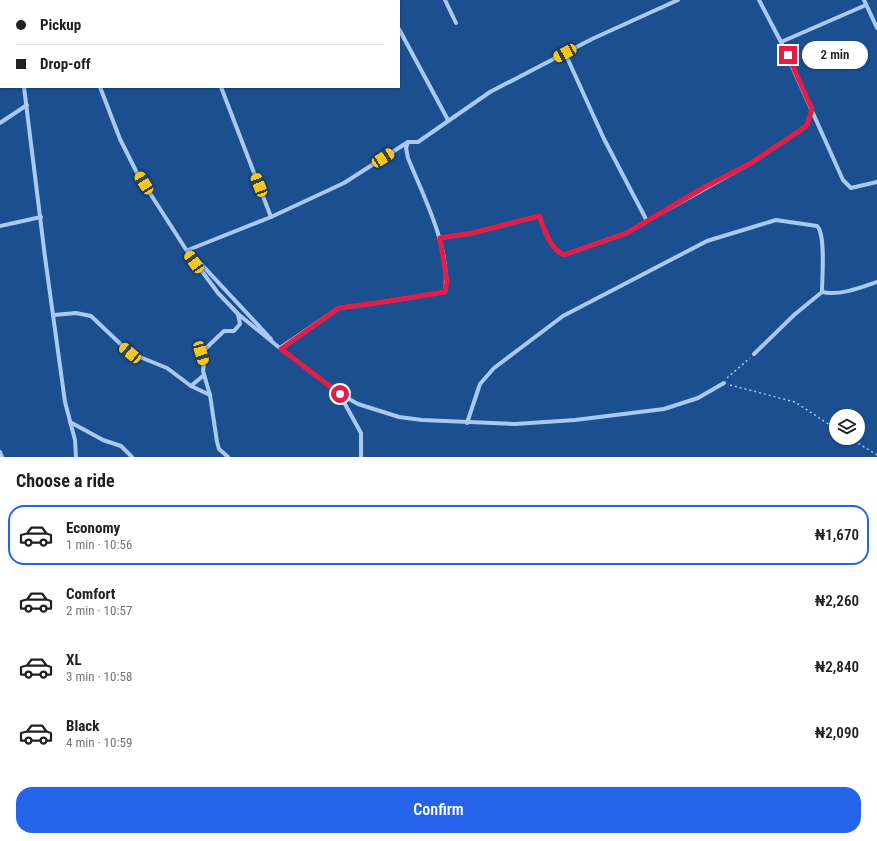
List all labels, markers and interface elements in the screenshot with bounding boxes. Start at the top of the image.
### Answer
text: Pickup [40,16,81,34]
callout: 2 min [802,41,868,69]
car [552,42,578,64]
route end [779,46,797,64]
text: 2 min [821,47,849,62]
text: Drop-off [40,55,91,73]
car [370,146,396,170]
car [133,170,155,196]
car [249,172,269,198]
car [182,249,206,275]
car [192,340,210,366]
car [117,341,143,365]
route start [331,385,349,403]
map controls [829,409,865,445]
button: layers [829,409,865,445]
text: Choose a ride [16,470,115,491]
icon: car [18,517,54,553]
text: Economy [66,519,120,537]
text: ₦1,670 [815,526,859,544]
text: 1 min · 10:56 [66,537,132,552]
icon: car [18,583,54,619]
text: Comfort [66,585,115,603]
text: ₦2,260 [815,592,859,610]
text: 2 min · 10:57 [66,603,132,618]
icon: car [18,649,54,685]
text: XL [66,651,82,669]
text: ₦2,840 [815,658,859,676]
text: 3 min · 10:58 [66,669,132,684]
icon: car [18,715,54,751]
text: Black [66,717,99,735]
text: ₦2,090 [815,724,859,742]
text: 4 min · 10:59 [66,735,132,750]
button: Confirm [16,787,861,833]

